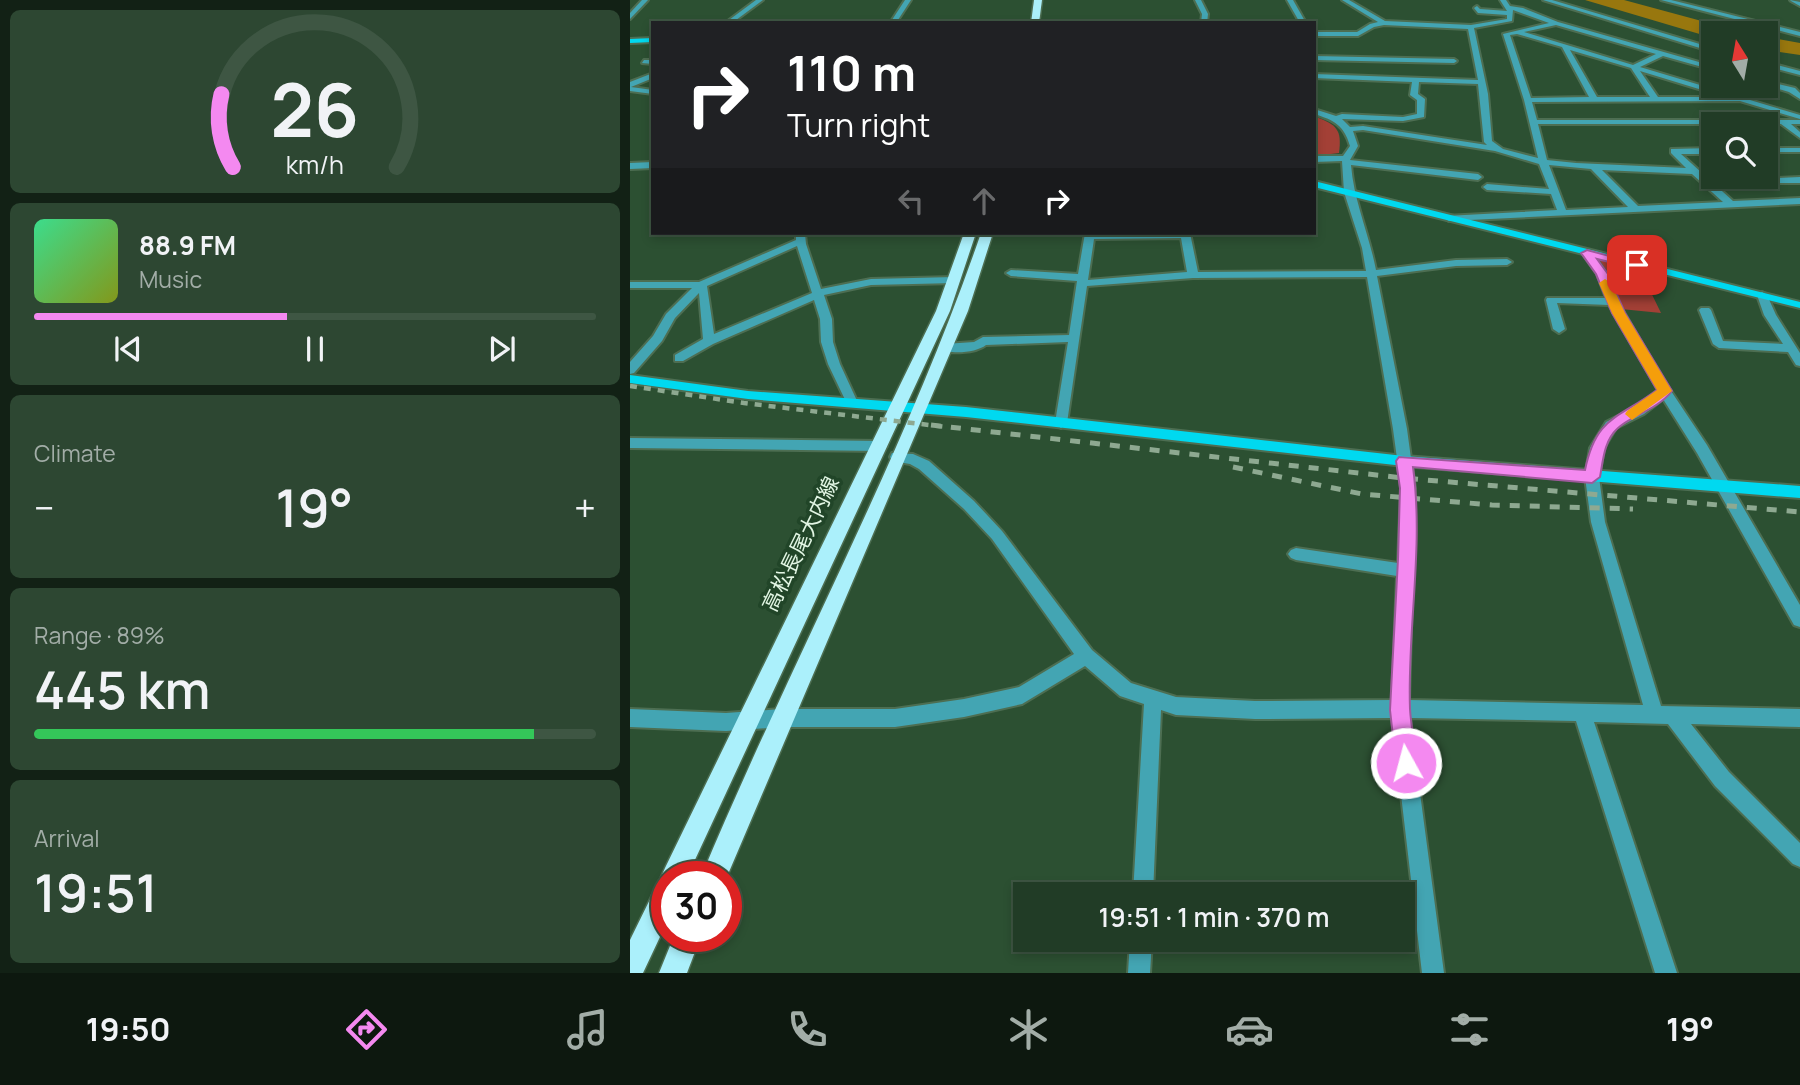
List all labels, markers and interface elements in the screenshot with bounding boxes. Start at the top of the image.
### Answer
north arrow [1701,21,1778,98]
map controls [1701,21,1778,189]
text: 110 m [787,39,916,106]
icon: right [672,49,763,140]
text: 26 [271,60,359,160]
text: Turn right [787,103,930,147]
button: search [1701,112,1778,189]
text: km/h [286,147,344,182]
icon: left [892,182,930,220]
icon: ahead [965,182,1003,220]
icon: right [1038,182,1076,220]
text: 88.9 FM [139,227,236,263]
pin [1607,235,1667,295]
icon: arrive [1618,246,1656,284]
text: Music [139,263,202,295]
icon: previous [109,330,147,368]
icon: pause [296,330,334,368]
icon: next [483,330,521,368]
text: Climate [34,437,116,469]
street label: 高松長尾大内線 [755,471,845,616]
text: 19° [275,472,353,543]
text: − [34,481,55,533]
text: + [574,481,596,533]
text: Range · 89% [34,619,165,651]
text: 445 km [34,654,210,725]
position arrow [1369,726,1443,800]
text: Arrival [34,822,100,854]
text: 19:51 [34,857,158,928]
speed limit sign: 30 [651,861,742,952]
text: 19:51 · 1 min · 370 m [1098,899,1330,935]
icon: directions [342,1005,391,1054]
icon: music [563,1005,612,1054]
icon: phone [783,1005,832,1054]
icon: climate [1004,1005,1053,1054]
icon: car [1225,1005,1274,1054]
icon: filters [1445,1005,1494,1054]
text: 19:50 [86,1007,171,1051]
text: 19° [1666,1007,1714,1051]

